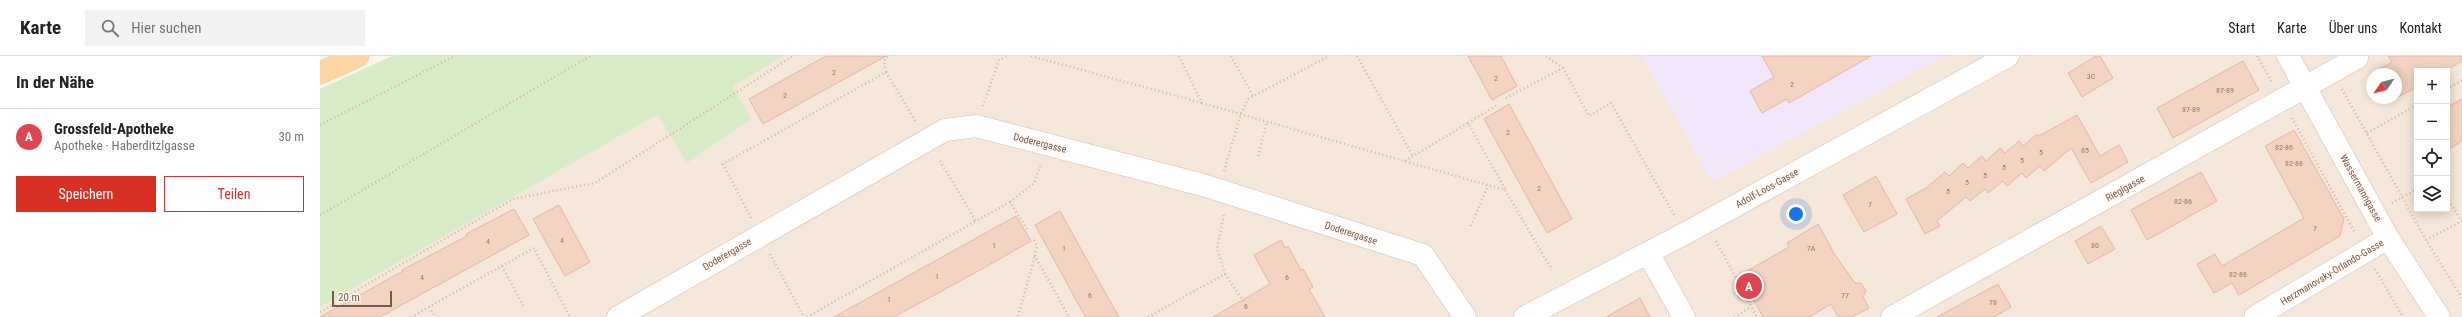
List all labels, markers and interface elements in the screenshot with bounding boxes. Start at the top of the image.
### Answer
search box [85,10,365,46]
text: Karte [20,16,61,39]
icon: search [99,17,121,39]
text: Hier suchen [131,19,202,37]
text: Start [2228,20,2255,36]
text: Karte [2277,20,2307,36]
text: Über uns [2329,20,2377,36]
text: Kontakt [2399,20,2442,36]
house number: 2 [832,68,836,77]
north arrow [2366,68,2402,104]
map controls [2414,68,2450,212]
button: + [2414,68,2450,104]
text: In der Nähe [16,72,94,92]
house number: 3C [2087,72,2096,81]
house number: 2 [1494,74,1498,83]
house number: 2 [1790,80,1794,89]
house number: 87-89 [2216,86,2234,95]
house number: 2 [783,91,787,100]
button: − [2414,104,2450,140]
house number: 87-89 [2182,105,2200,114]
text: Grossfeld-Apotheke [54,120,174,138]
house number: 2 [1506,128,1510,137]
text: A [25,129,33,144]
text: 30 m [278,129,304,144]
street label: Doderergasse [1012,131,1068,155]
text: Apotheke · Haberditzlgasse [54,138,195,153]
button: locate [2414,140,2450,176]
house number: 82-86 [2275,143,2293,152]
house number: 85 [2081,146,2089,155]
house number: 5 [2039,148,2043,157]
street label: Wassermanngasse [2338,153,2384,224]
house number: 5 [2020,156,2024,165]
house number: 82-86 [2285,159,2303,168]
house number: 5 [2002,163,2006,172]
street label: Adolf-Loos-Gasse [1734,166,1801,210]
house number: 5 [1983,171,1987,180]
street label: Rieglgasse [2104,173,2147,203]
button: Speichern [16,176,156,212]
button: Teilen [164,176,304,212]
button: layers [2414,176,2450,212]
house number: 5 [1965,178,1969,187]
house number: 2 [1537,184,1541,193]
house number: 5 [1946,187,1950,196]
house number: 82-86 [2174,197,2192,206]
house number: 7 [1868,200,1872,209]
your location [1786,204,1806,224]
street label: Doderergasse [1323,219,1379,247]
house number: 7 [2313,224,2317,233]
street label: Doderergasse [701,235,754,272]
house number: 4 [560,236,564,245]
house number: 4 [486,237,490,246]
street label: Herzmanovsky-Orlando-Gasse [2278,237,2386,307]
house number: 1 [992,241,996,250]
house number: 80 [2091,241,2099,250]
house number: 1 [1062,244,1066,253]
house number: 7A [1807,244,1816,253]
house number: 82-86 [2229,270,2247,279]
pin: A [1736,271,1762,301]
house number: 1 [935,272,939,281]
house number: 4 [420,273,424,282]
house number: 6 [1285,273,1289,282]
scale bar [332,289,392,308]
text: 20 m [338,291,360,304]
house number: 6 [1088,291,1092,300]
house number: 77 [1841,291,1849,300]
house number: 1 [887,295,891,304]
house number: 78 [1989,298,1997,307]
house number: 6 [1244,302,1248,311]

